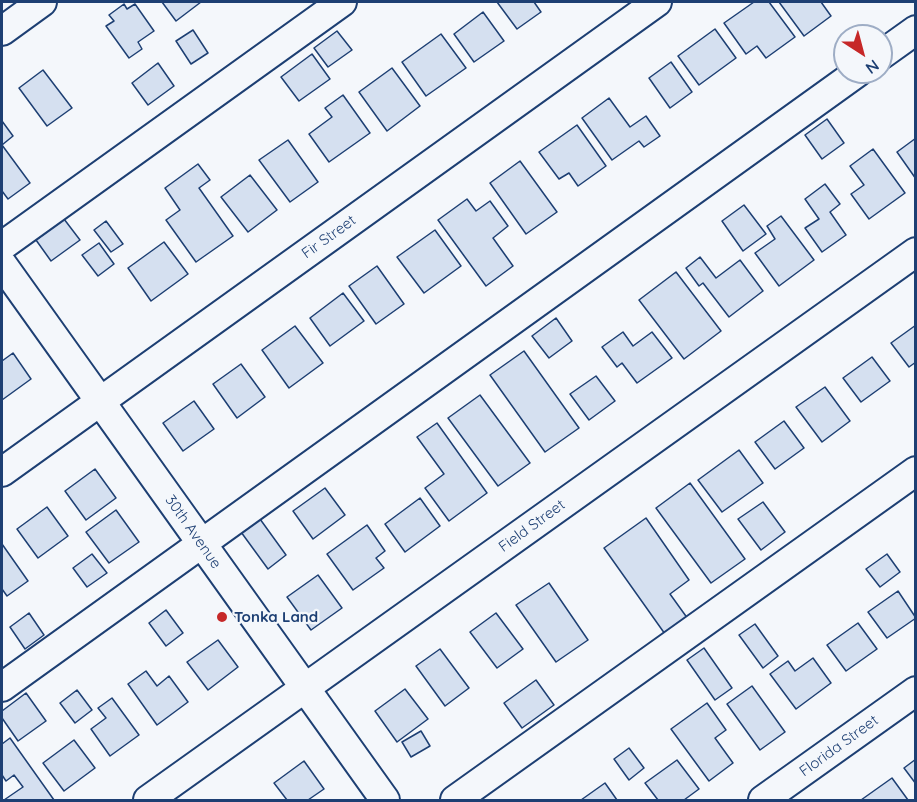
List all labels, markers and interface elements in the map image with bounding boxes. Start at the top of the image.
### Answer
north arrow [833,24,893,84]
text: N [862,55,883,78]
street label: Fir Street [298,211,360,263]
street label: 30th Avenue [161,492,225,572]
street label: Field Street [495,496,569,556]
place label: Tonka Land [234,608,318,626]
marker: Tonka Land [215,610,229,624]
street label: Florida Street [796,711,882,781]

